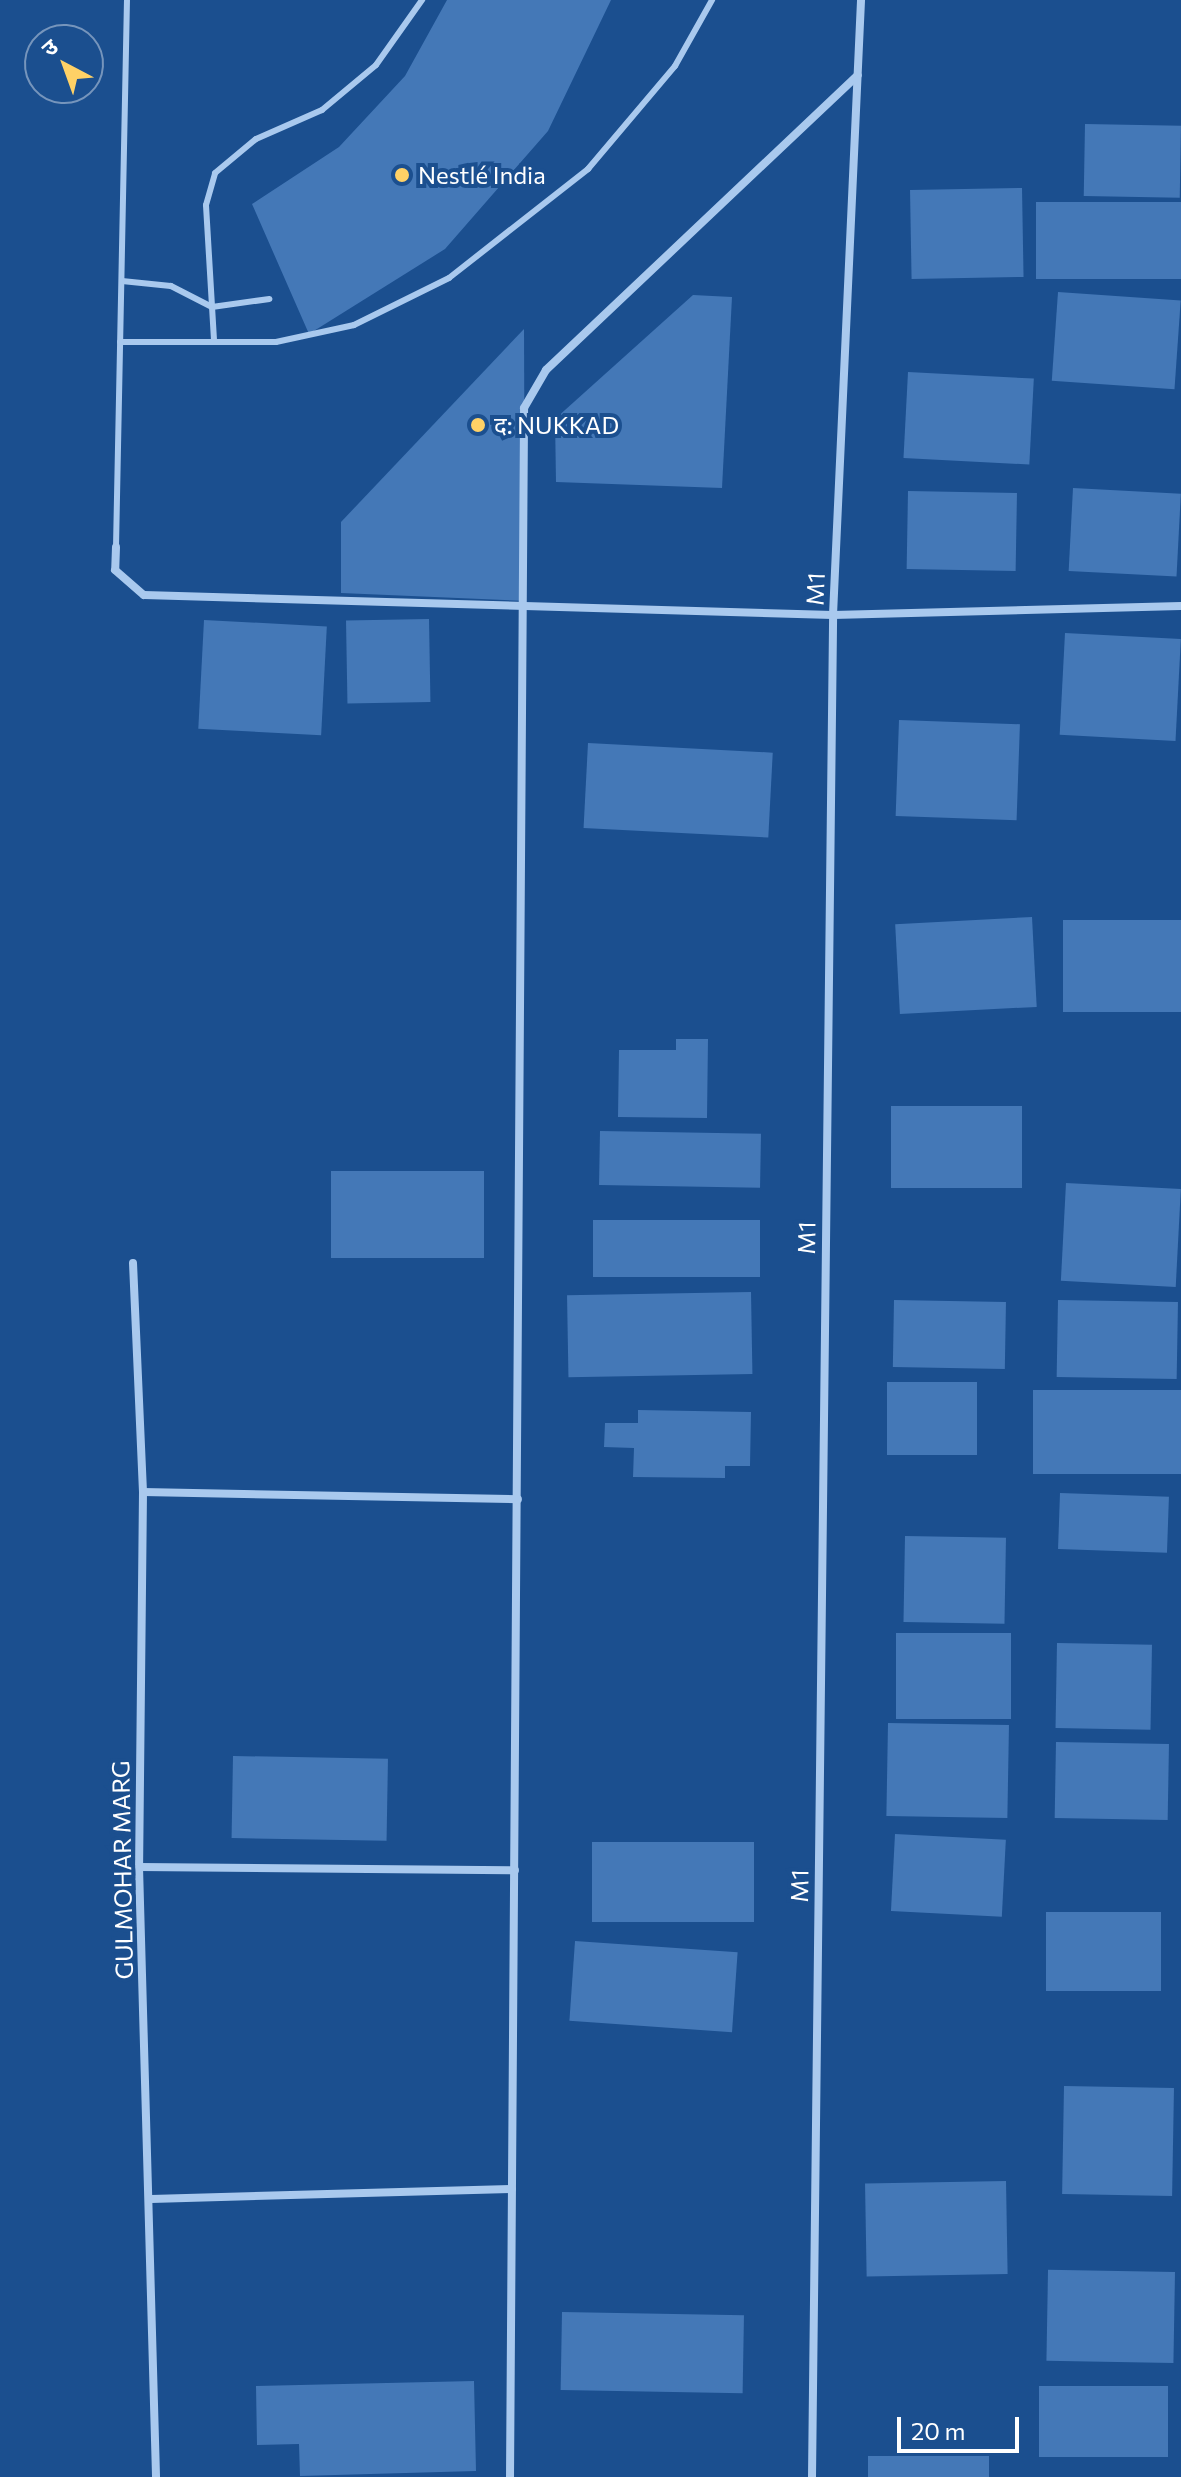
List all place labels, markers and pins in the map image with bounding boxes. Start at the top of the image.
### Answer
place label: Nestlé India [418,161,546,189]
marker: Nestlé India [393,166,411,184]
place label: द: NUKKAD [494,411,619,439]
marker: द: NUKKAD [469,416,487,434]

